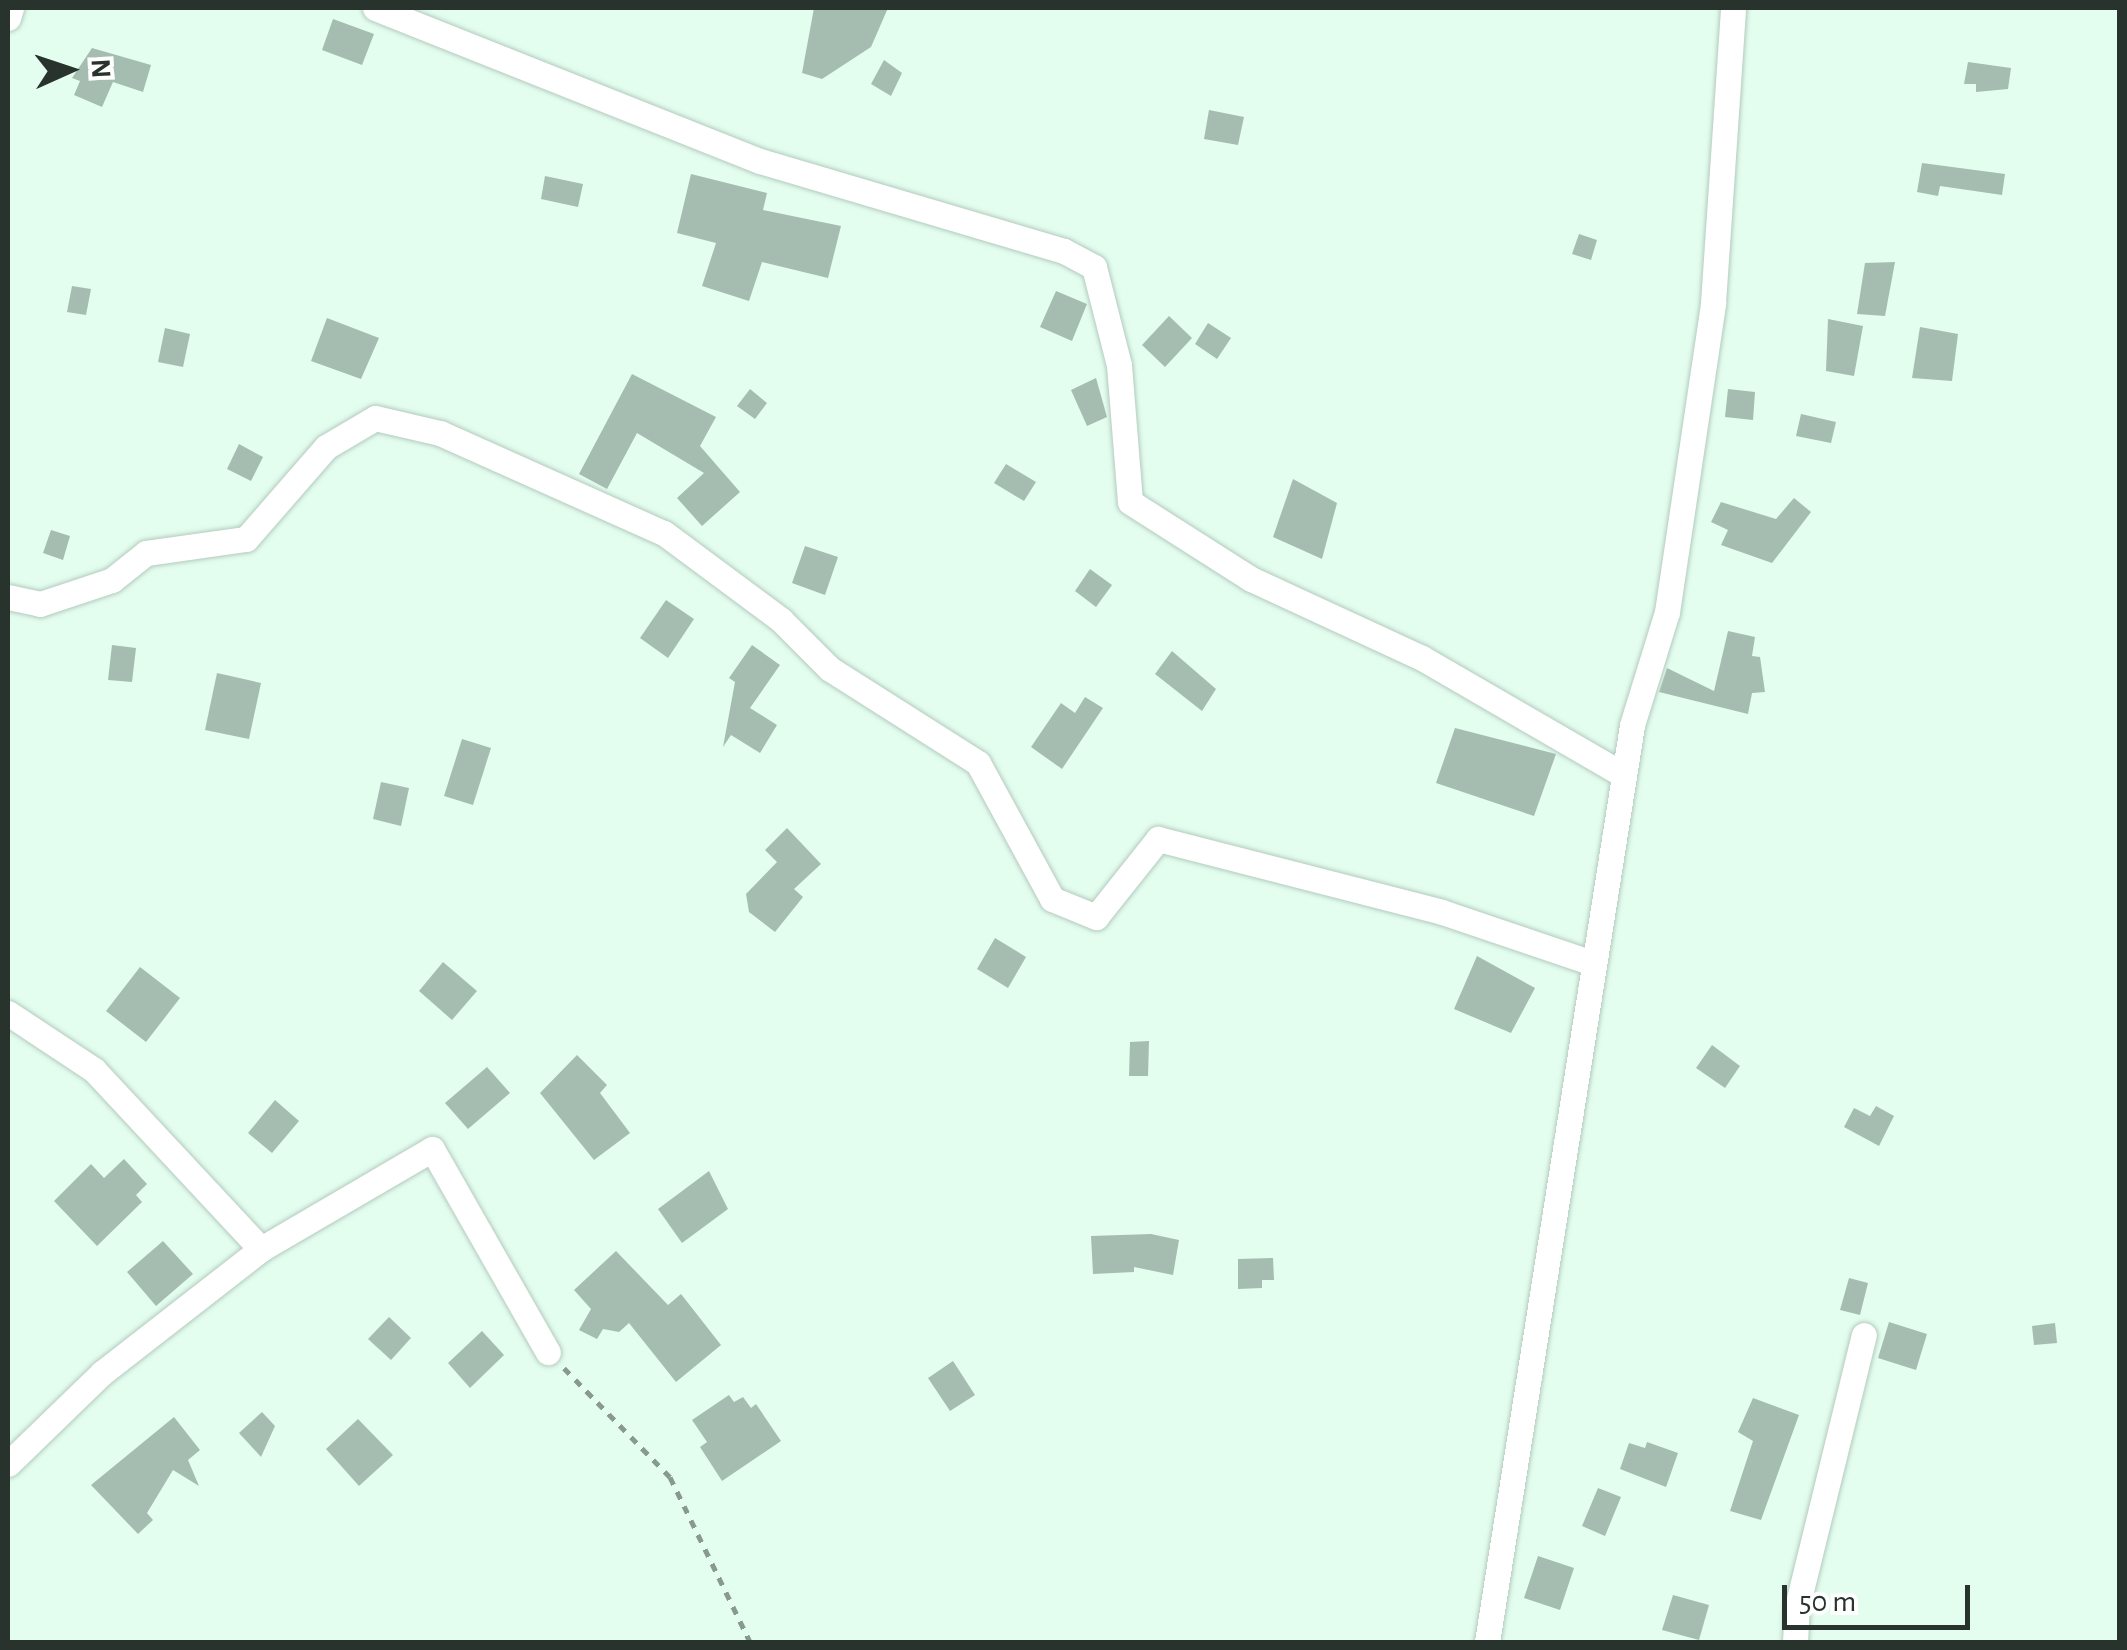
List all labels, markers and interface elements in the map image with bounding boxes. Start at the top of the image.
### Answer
north arrow [20,20,120,120]
text: N [85,58,114,79]
scale bar [1787,1565,1974,1627]
text: 50 m [1799,1587,1856,1617]

